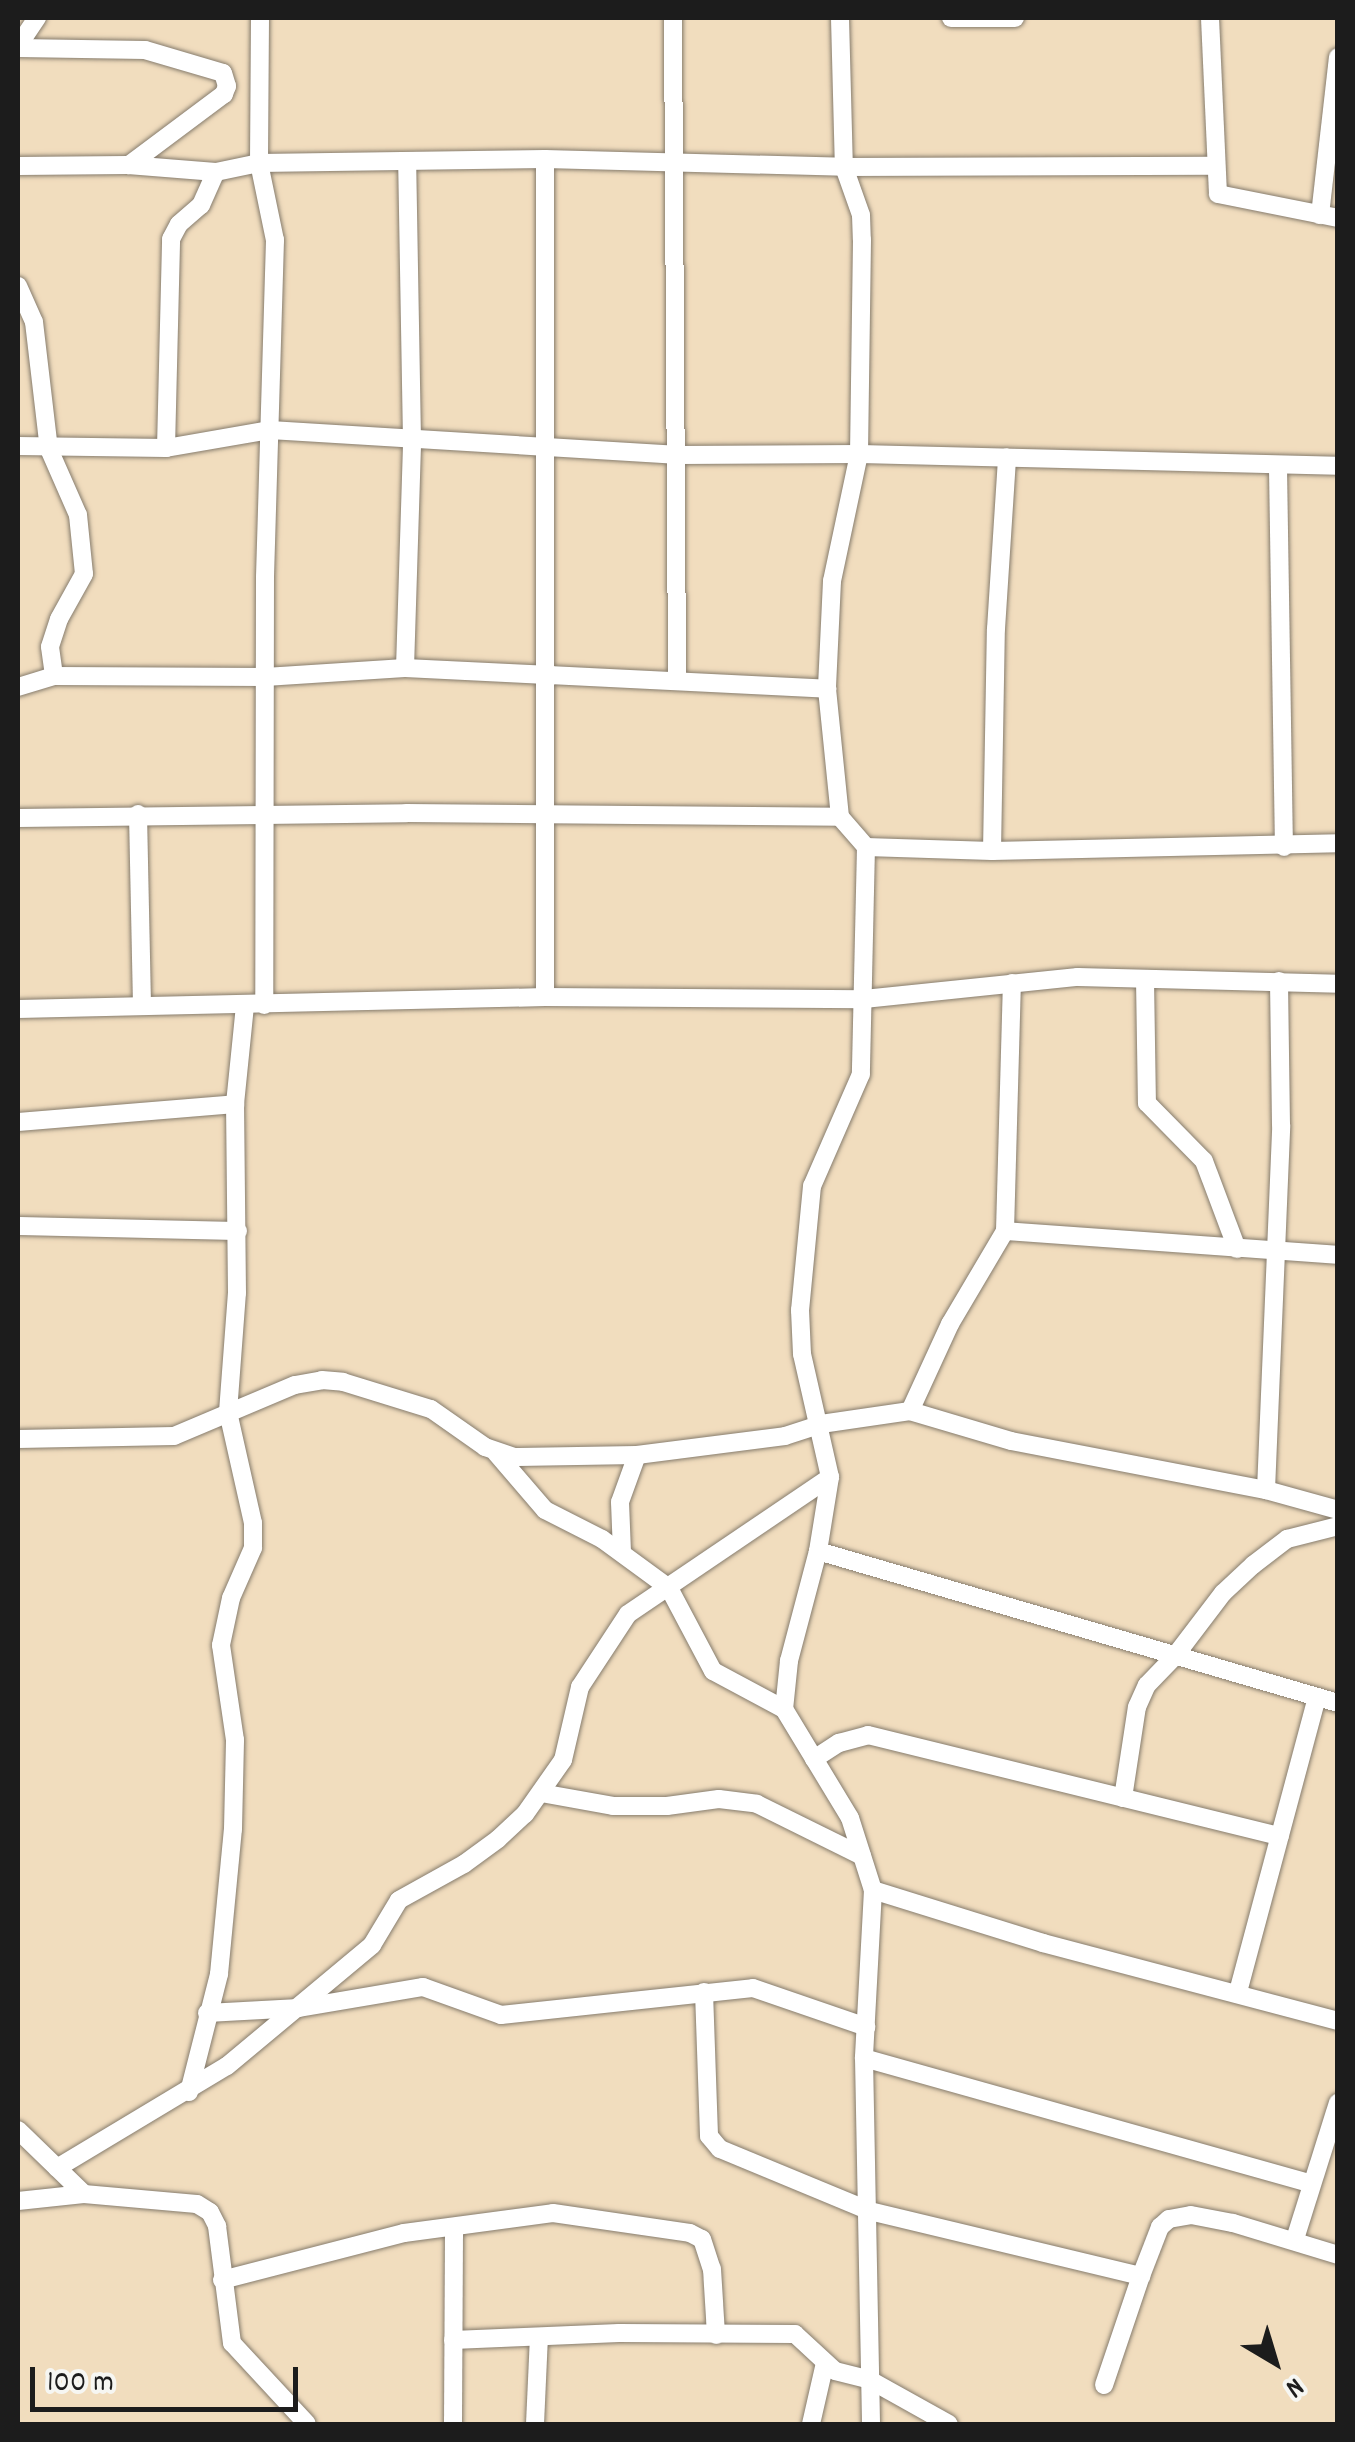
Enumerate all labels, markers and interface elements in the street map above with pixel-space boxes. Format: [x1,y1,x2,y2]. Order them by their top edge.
north arrow [1225,2312,1325,2412]
scale bar [35,2347,302,2409]
text: 100 m [47,2363,114,2406]
text: N [1276,2366,1311,2406]

